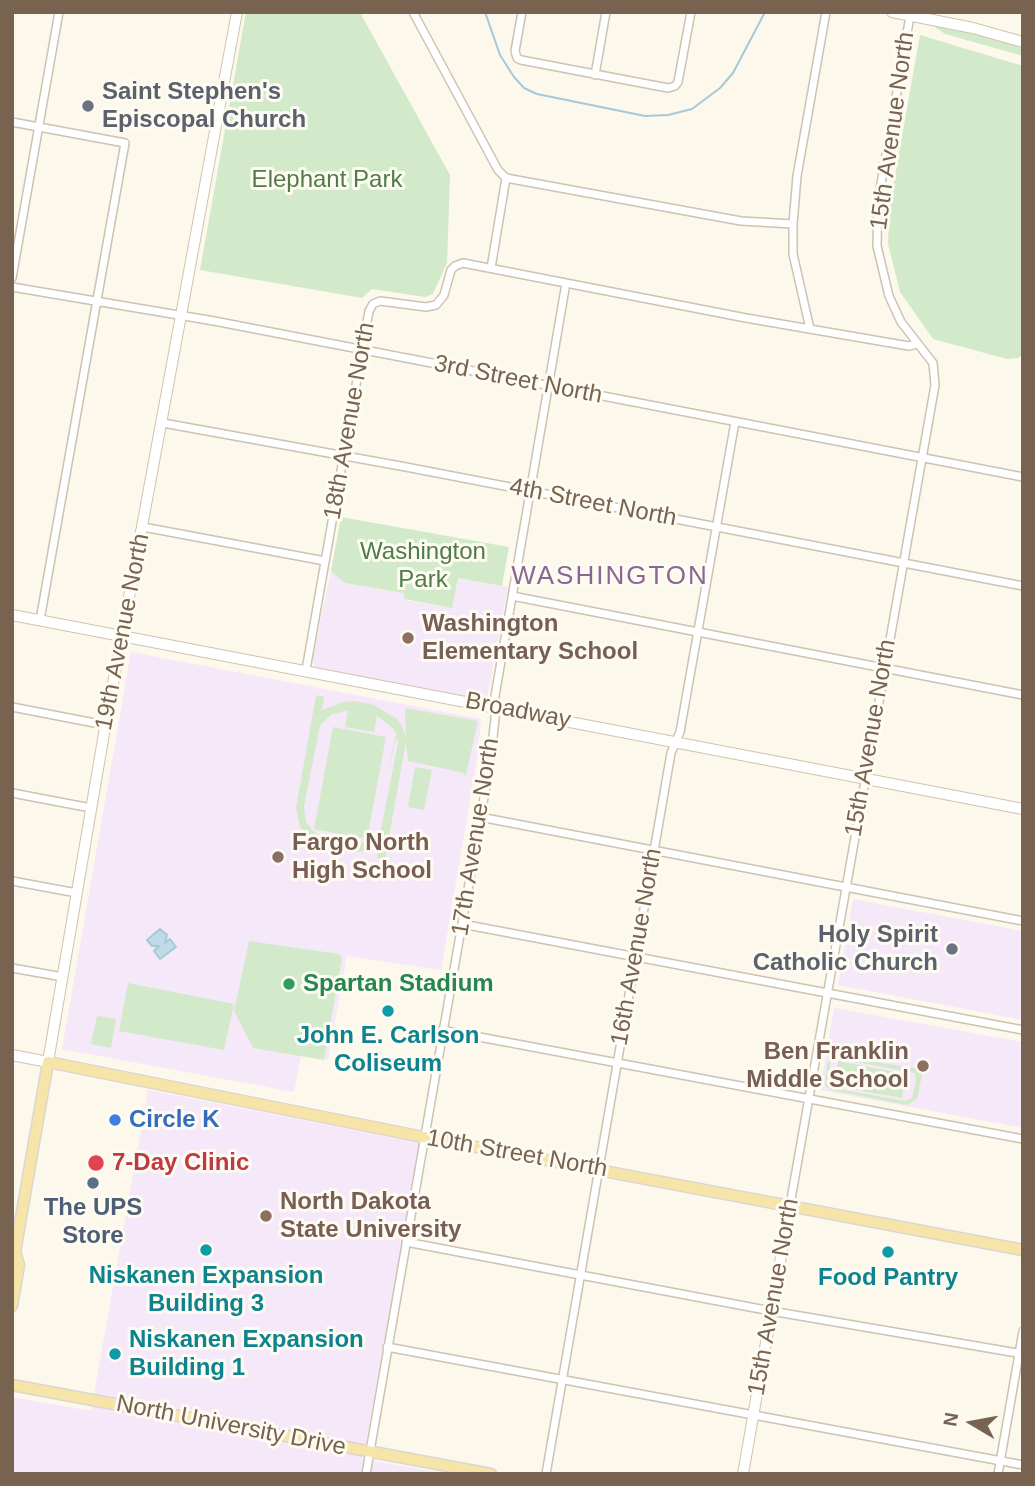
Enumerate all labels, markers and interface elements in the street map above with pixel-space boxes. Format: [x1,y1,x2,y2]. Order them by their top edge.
street label: 15th Avenue North [865,30,921,232]
place label: Saint Stephen's Episcopal Church [102,78,306,134]
marker: Saint Stephen's Episcopal Church [80,98,96,114]
park label: Elephant Park [252,166,402,194]
street label: 18th Avenue North [318,320,382,522]
street label: 3rd Street North [431,350,605,410]
street label: 4th Street North [507,473,679,533]
street label: 19th Avenue North [90,531,156,733]
park label: Washington Park [360,538,486,594]
district label: WASHINGTON [512,561,708,593]
place label: Washington Elementary School [422,610,638,666]
marker: Washington Elementary School [400,630,416,646]
street label: 15th Avenue North [839,637,903,839]
street label: Broadway [463,687,573,735]
street label: 17th Avenue North [446,736,506,938]
place label: Fargo North High School [292,829,432,885]
street label: 16th Avenue North [605,846,669,1048]
marker: Fargo North High School [270,849,286,865]
place label: Holy Spirit Catholic Church [753,921,938,977]
marker: Holy Spirit Catholic Church [944,941,960,957]
place label: Spartan Stadium [303,970,494,998]
marker: Spartan Stadium [281,976,297,992]
marker: John E. Carlson Coliseum [380,1003,396,1019]
place label: John E. Carlson Coliseum [297,1022,479,1078]
place label: Ben Franklin Middle School [746,1038,909,1094]
marker: Ben Franklin Middle School [915,1058,931,1074]
place label: Circle K [129,1106,220,1134]
marker: Circle K [107,1112,123,1128]
street label: 10th Street North [425,1124,609,1184]
place label: 7-Day Clinic [112,1149,249,1177]
marker: 7-Day Clinic [86,1153,106,1173]
marker: The UPS Store [85,1175,101,1191]
place label: North Dakota State University [280,1188,461,1244]
place label: The UPS Store [44,1194,142,1250]
street label: 15th Avenue North [742,1196,806,1398]
marker: North Dakota State University [258,1208,274,1224]
marker: Niskanen Expansion Building 3 [198,1242,214,1258]
marker: Food Pantry [880,1244,896,1260]
place label: Niskanen Expansion Building 3 [89,1262,323,1318]
place label: Food Pantry [818,1264,958,1292]
place label: Niskanen Expansion Building 1 [129,1326,364,1382]
marker: Niskanen Expansion Building 1 [107,1346,123,1362]
north arrow [937,1388,1007,1458]
street label: North University Drive [114,1390,348,1462]
text: N [939,1411,962,1428]

